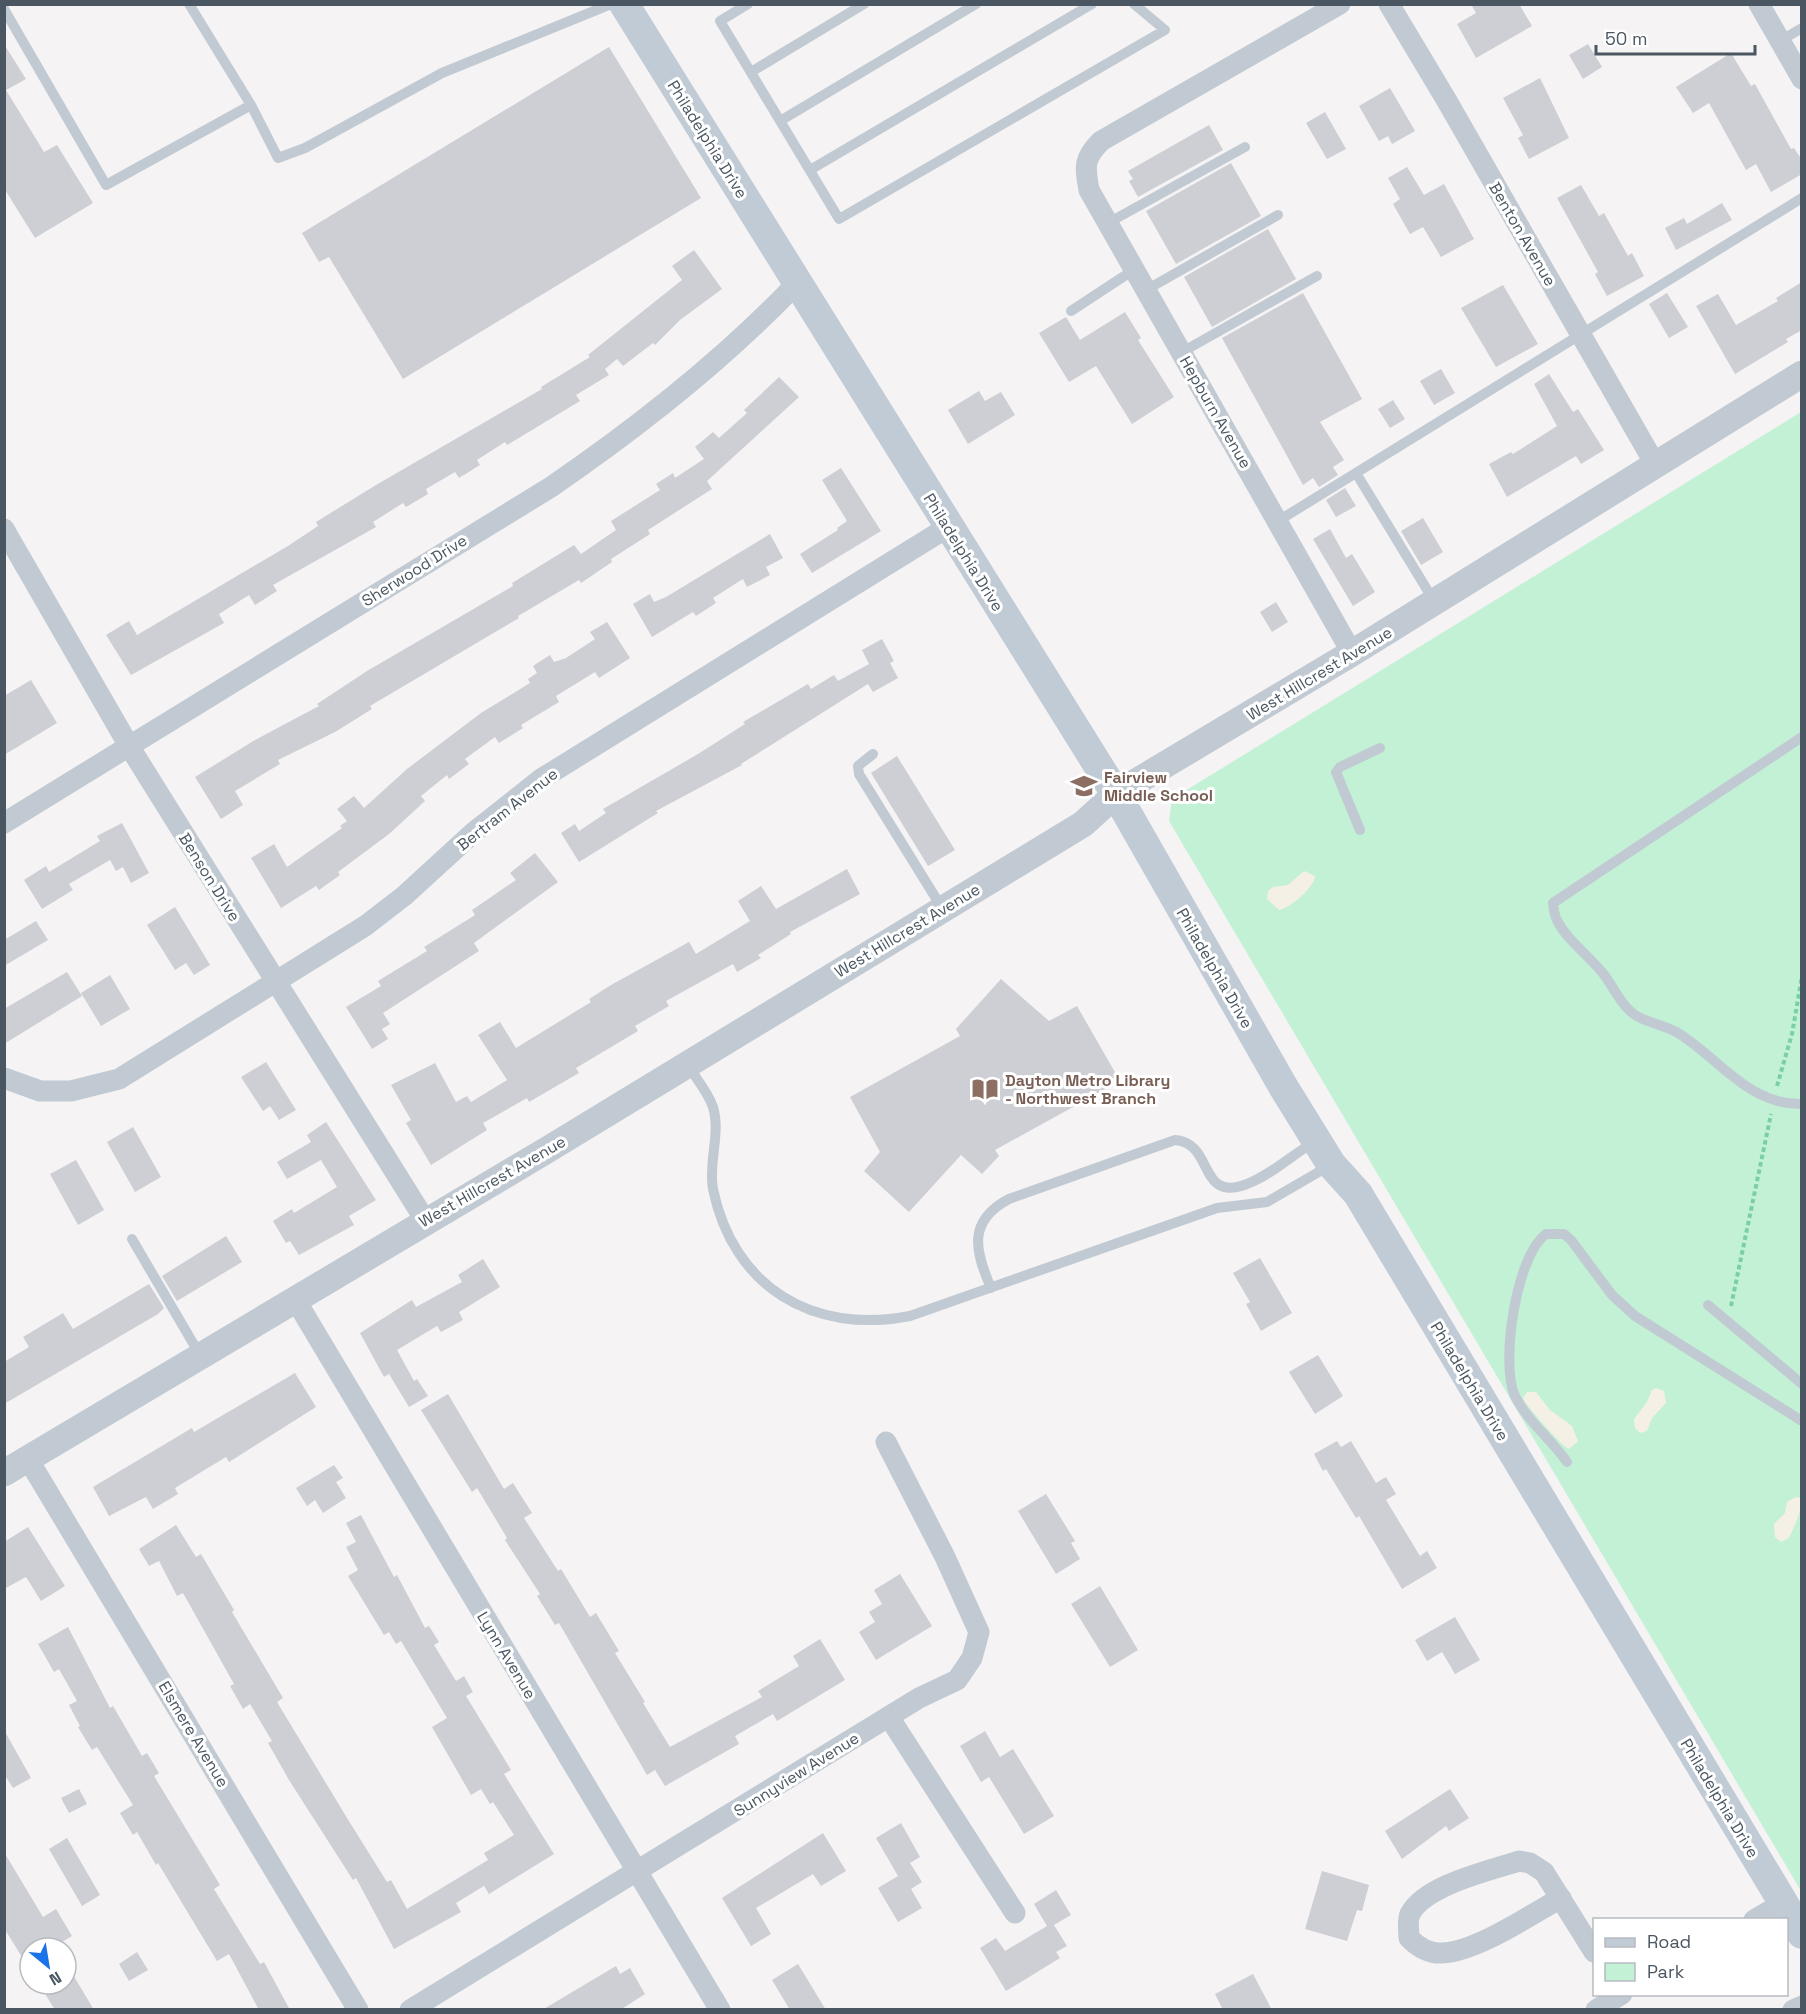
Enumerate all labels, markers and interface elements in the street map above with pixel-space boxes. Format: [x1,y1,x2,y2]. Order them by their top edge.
scale bar [1596,18,1755,56]
text: 50 m [1605,27,1647,50]
street label: Philadelphia Drive [663,76,752,202]
street label: Benton Avenue [1484,178,1561,290]
street label: Hepburn Avenue [1175,352,1256,472]
street label: Philadelphia Drive [919,489,1008,615]
street label: Sherwood Drive [358,530,471,611]
street label: West Hillcrest Avenue [1243,622,1396,725]
street label: Bertram Avenue [453,763,562,855]
place label: Fairview Middle School [1104,767,1213,806]
school or university icon: Fairview Middle School [1069,771,1099,801]
street label: Benson Drive [174,829,245,925]
street label: West Hillcrest Avenue [831,879,984,982]
street label: Philadelphia Drive [1172,904,1258,1032]
place label: Dayton Metro Library - Northwest Branch [1005,1070,1170,1109]
library icon: Dayton Metro Library - Northwest Branch [970,1074,1000,1104]
street label: West Hillcrest Avenue [415,1131,569,1232]
street label: Philadelphia Drive [1426,1318,1513,1445]
street label: Lynn Avenue [472,1608,541,1703]
street label: Elsmere Avenue [154,1677,234,1791]
street label: Sunnyview Avenue [730,1727,863,1821]
street label: Philadelphia Drive [1676,1735,1763,1862]
legend [1593,1918,1788,1996]
text: Road [1647,1930,1691,1953]
north arrow [18,1936,78,1996]
text: Park [1647,1960,1685,1983]
text: N [45,1967,65,1990]

